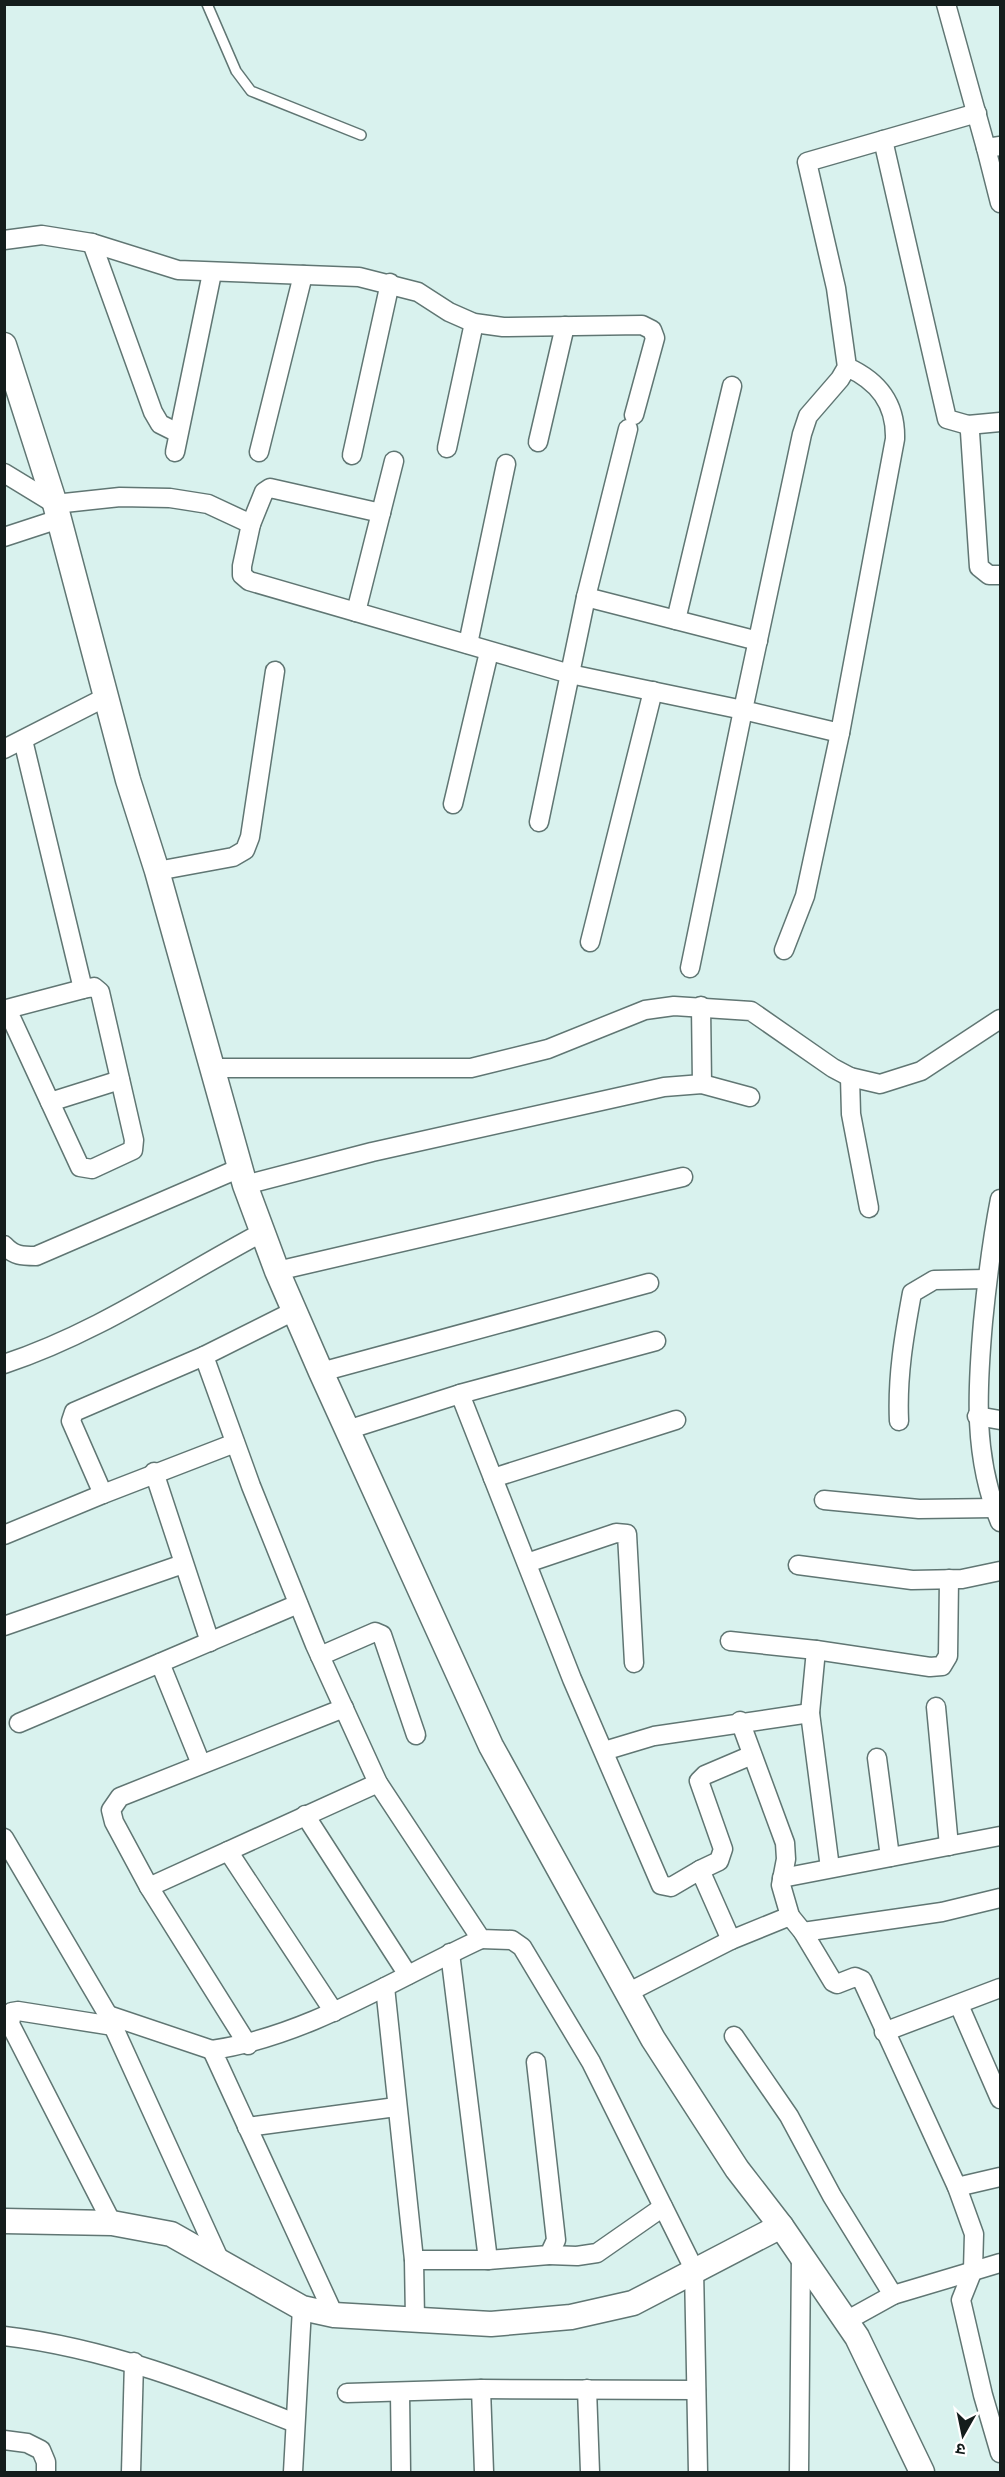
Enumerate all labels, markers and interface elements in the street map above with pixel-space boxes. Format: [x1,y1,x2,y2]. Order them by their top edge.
north arrow [933,2405,993,2465]
text: उ [954,2440,967,2460]

